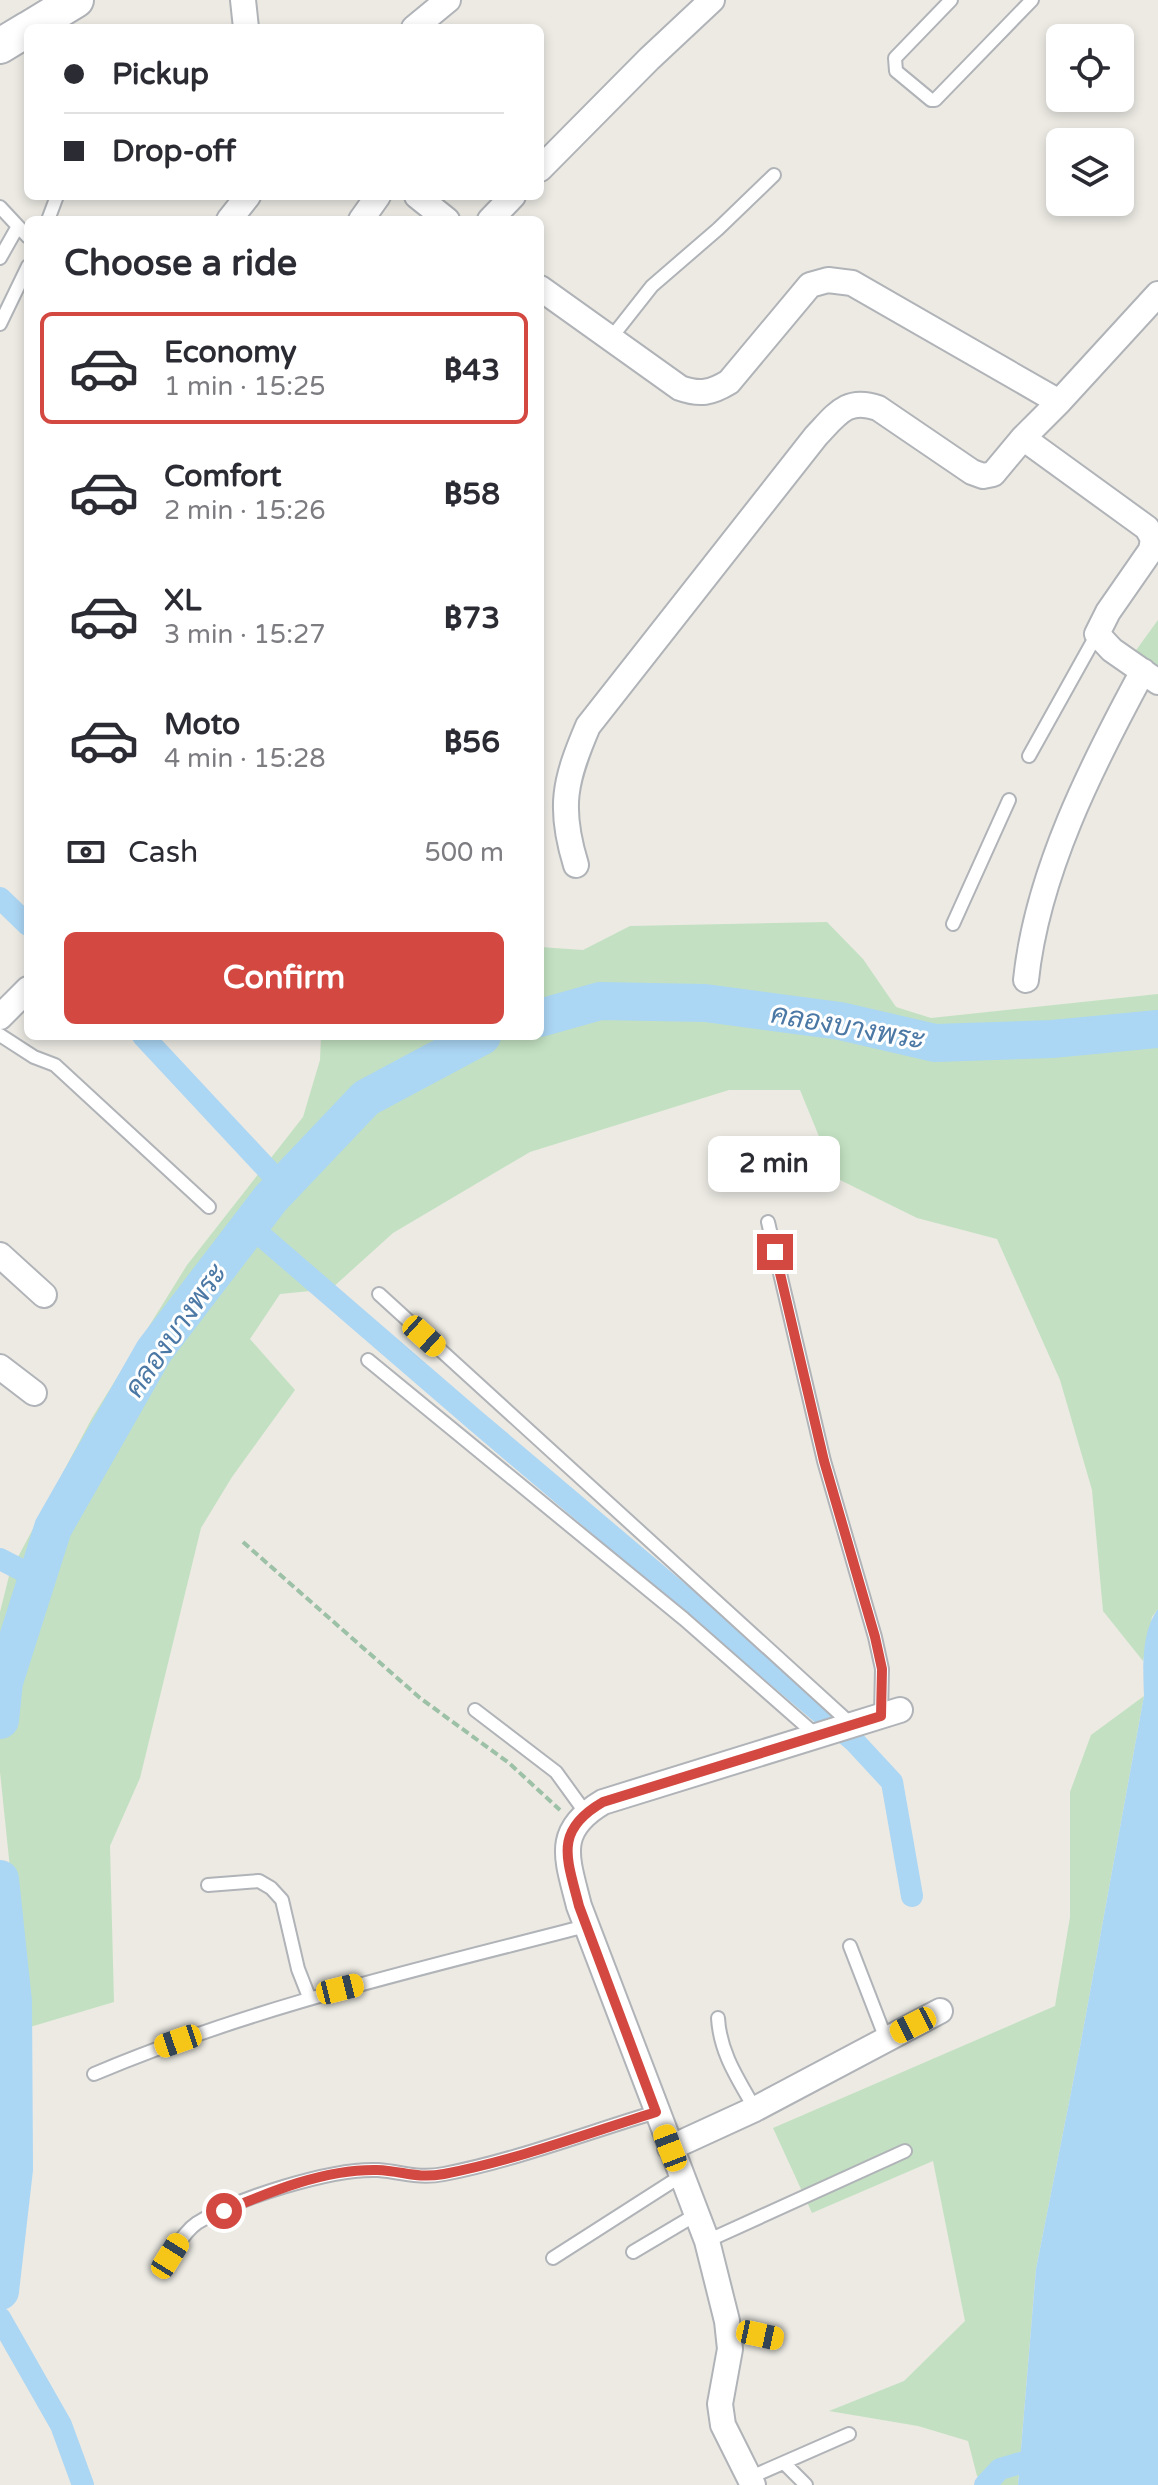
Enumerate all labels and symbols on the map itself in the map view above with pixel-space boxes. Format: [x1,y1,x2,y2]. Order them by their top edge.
water label: คลองบางพระ [768,997,927,1057]
callout: 2 min [709,1136,841,1192]
route end [757,1234,793,1270]
water label: คลองบางพระ [117,1257,234,1404]
car [398,1311,450,1361]
car [314,1972,366,2006]
car [886,2003,940,2047]
car [151,2022,205,2060]
car [650,2121,690,2175]
route start [206,2193,242,2229]
car [147,2229,193,2283]
car [734,2318,786,2352]

